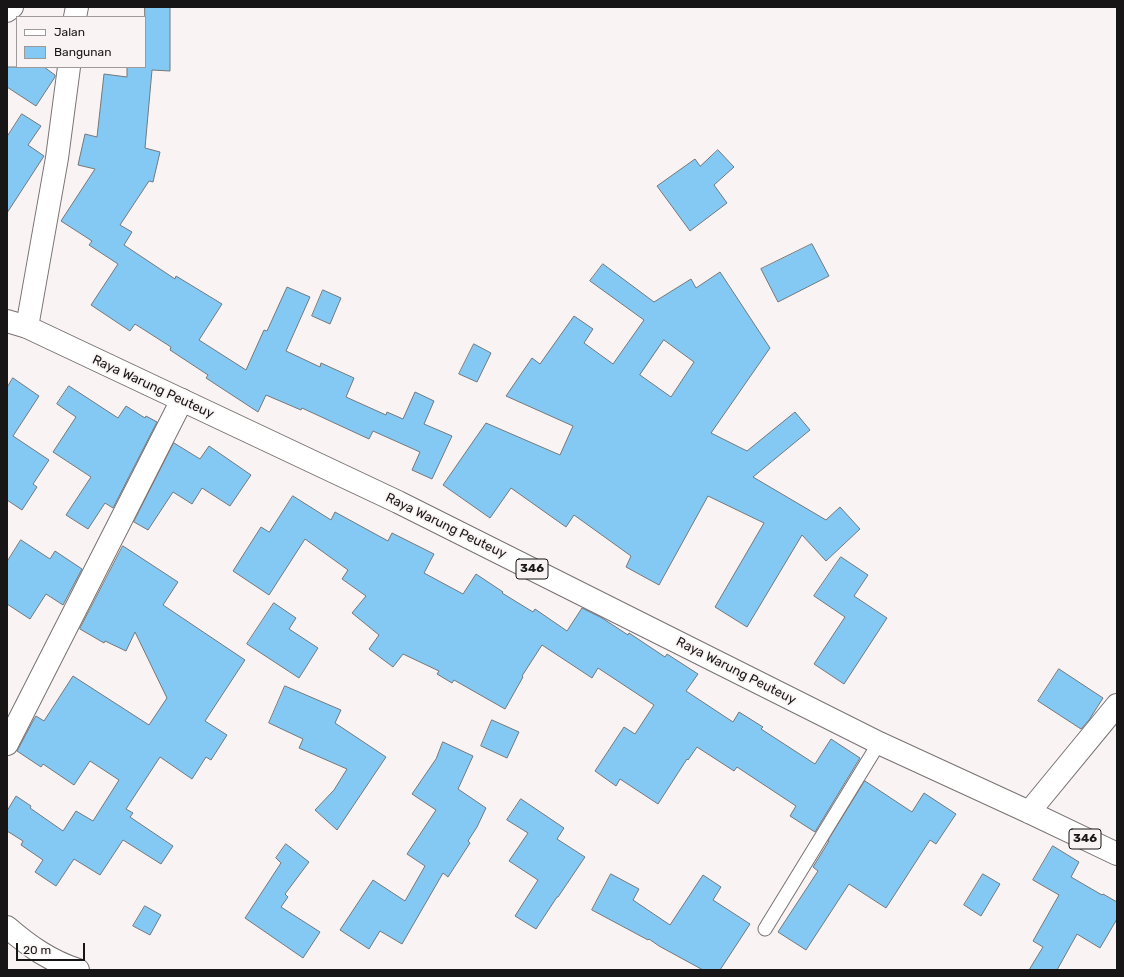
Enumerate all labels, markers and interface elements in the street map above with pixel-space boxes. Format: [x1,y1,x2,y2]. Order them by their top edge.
legend [16,16,146,68]
text: Jalan [54,25,85,39]
text: Bangunan [54,45,111,59]
street label: Raya Warung Peuteuy [90,352,216,422]
street label: Raya Warung Peuteuy [383,490,509,562]
road number: 346 [516,559,548,579]
street label: Raya Warung Peuteuy [673,634,799,708]
road number: 346 [1069,829,1101,849]
scale bar [18,935,87,961]
text: 20 m [23,943,51,957]

